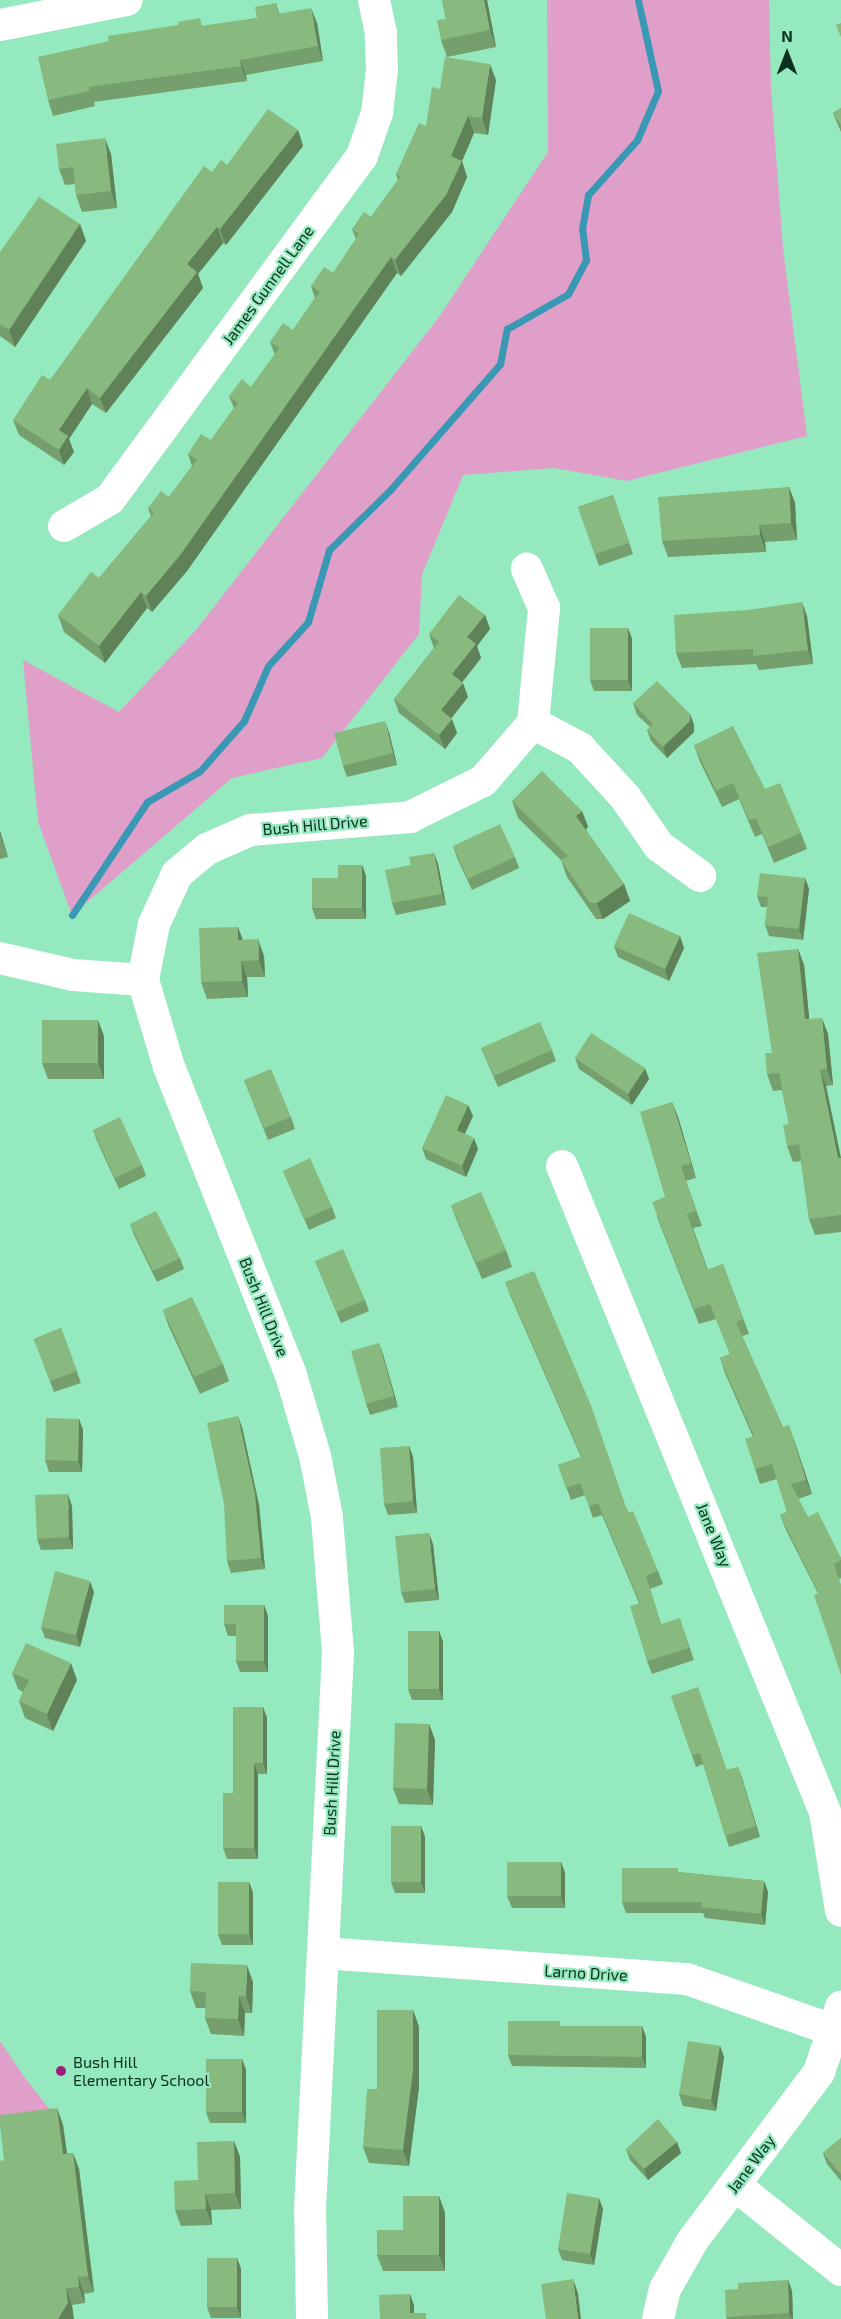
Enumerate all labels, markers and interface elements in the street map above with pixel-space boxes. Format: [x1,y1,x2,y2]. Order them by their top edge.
north arrow [757,24,817,84]
text: N [781,26,793,45]
street label: James Gunnell Lane [218,222,318,348]
street label: Bush Hill Drive [261,811,369,839]
street label: Bush Hill Drive [235,1254,293,1360]
street label: Jane Way [692,1500,736,1570]
street label: Bush Hill Drive [320,1730,344,1836]
street label: Larno Drive [544,1961,628,1985]
place label: Bush Hill Elementary School [73,2052,210,2090]
marker: Bush Hill Elementary School [54,2064,68,2078]
street label: Jane Way [723,2131,779,2197]

